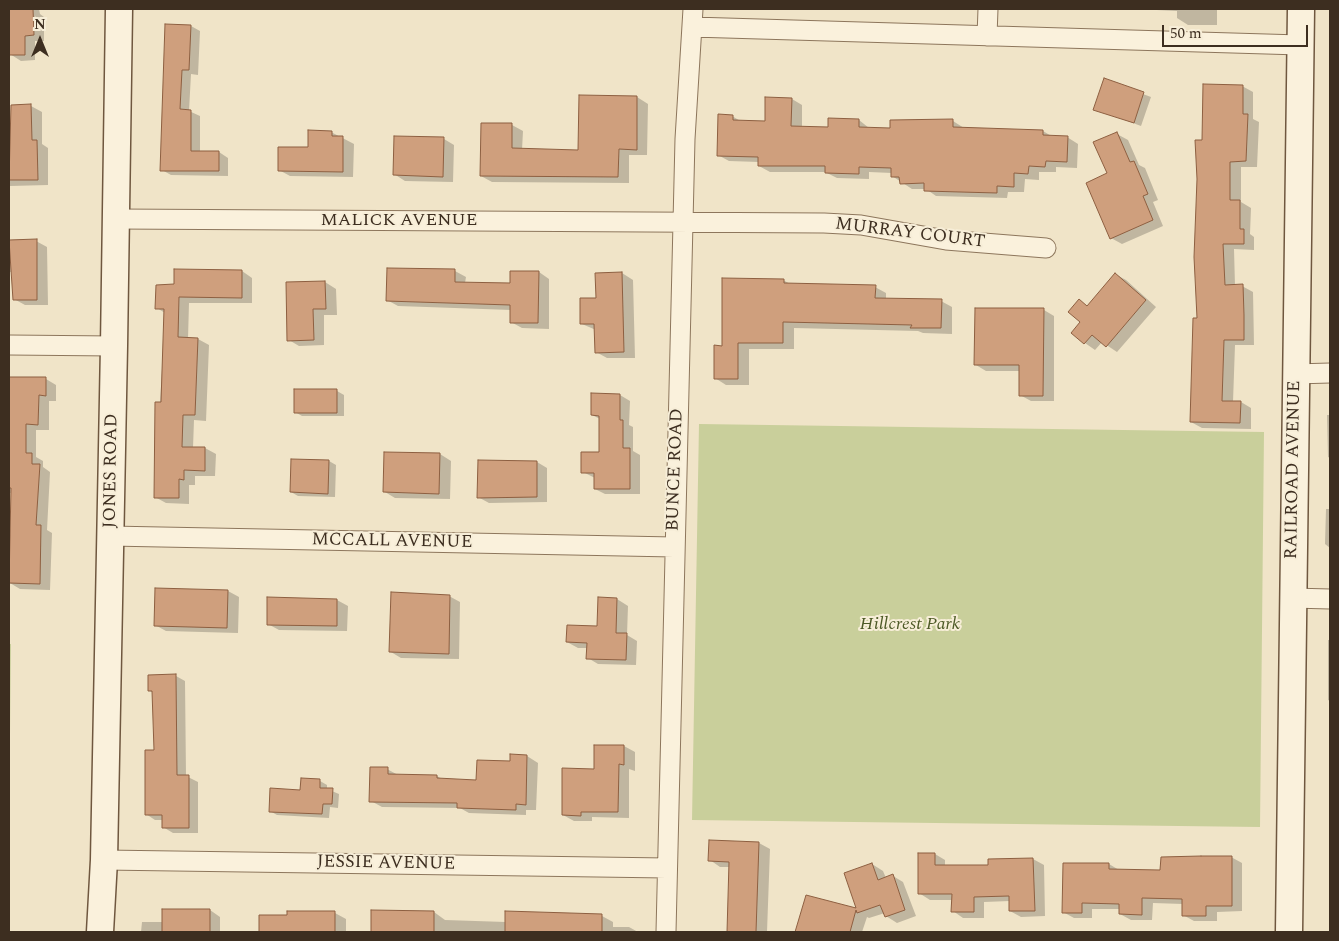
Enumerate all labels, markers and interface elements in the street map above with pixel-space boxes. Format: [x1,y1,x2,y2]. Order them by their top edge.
text: N [34,14,46,35]
north arrow [15,15,65,65]
scale bar [1164,15,1310,47]
text: 50 m [1170,22,1202,45]
street label: MALICK AVENUE [321,210,477,232]
street label: MURRAY COURT [834,214,986,254]
street label: RAILROAD AVENUE [1282,380,1306,560]
street label: BUNCE ROAD [663,408,689,532]
street label: JONES ROAD [100,413,124,529]
street label: MCCALL AVENUE [311,530,473,554]
park label: Hillcrest Park [860,614,960,636]
street label: JESSIE AVENUE [317,852,455,876]

